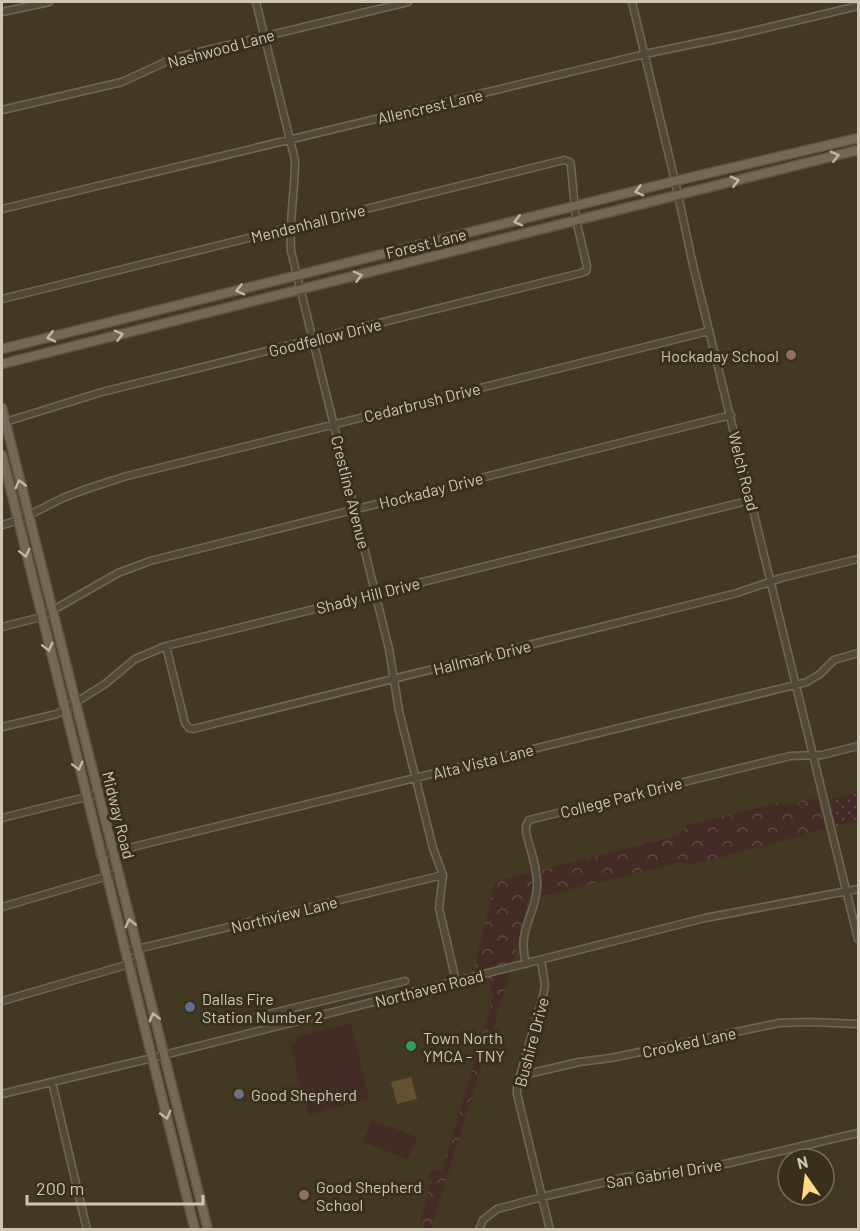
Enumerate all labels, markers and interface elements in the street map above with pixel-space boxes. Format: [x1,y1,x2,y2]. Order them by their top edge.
street label: Nashwood Lane [165,25,277,71]
street label: Allencrest Lane [375,85,485,127]
one-way arrow [830,150,840,163]
one-way arrow [730,175,740,188]
one-way arrow [634,183,644,196]
street label: Mendenhall Drive [249,200,367,246]
one-way arrow [514,214,524,226]
street label: Forest Lane [384,224,468,262]
one-way arrow [352,271,362,283]
one-way arrow [236,283,246,296]
street label: Goodfellow Drive [267,314,383,360]
one-way arrow [46,330,56,343]
one-way arrow [114,330,124,343]
place label: Hockaday School [661,346,779,365]
marker: Hockaday School [784,348,798,362]
street label: Cedarbrush Drive [362,378,482,426]
street label: Welch Road [725,429,763,513]
street label: Crestline Avenue [328,433,374,551]
street label: Hockaday Drive [377,468,485,512]
one-way arrow [15,479,28,489]
one-way arrow [18,548,31,558]
street label: Shady Hill Drive [314,573,422,617]
street label: Hallmark Drive [431,636,533,678]
one-way arrow [41,642,54,652]
street label: Alta Vista Lane [431,739,535,783]
one-way arrow [70,761,83,771]
street label: Midway Road [99,769,139,861]
street label: College Park Drive [558,773,684,821]
street label: Northview Lane [229,892,339,936]
one-way arrow [125,918,138,928]
street label: Northaven Road [373,965,485,1011]
place label: Dallas Fire Station Number 2 [202,989,323,1026]
street label: Bushire Drive [510,995,552,1089]
marker: Dallas Fire Station Number 2 [183,1000,197,1014]
one-way arrow [149,1012,162,1022]
street label: Crooked Lane [640,1023,738,1061]
place label: Town North YMCA - TNY [423,1028,505,1065]
marker: Town North YMCA - TNY [404,1039,418,1053]
place label: Good Shepherd [251,1085,357,1104]
marker: Good Shepherd [232,1087,246,1101]
one-way arrow [159,1110,172,1120]
north arrow [776,1147,836,1207]
text: N [795,1151,810,1172]
street label: San Gabriel Drive [605,1154,723,1192]
scale bar [27,1168,202,1206]
text: 200 m [36,1177,84,1199]
place label: Good Shepherd School [316,1177,422,1214]
marker: Good Shepherd School [297,1188,311,1202]

